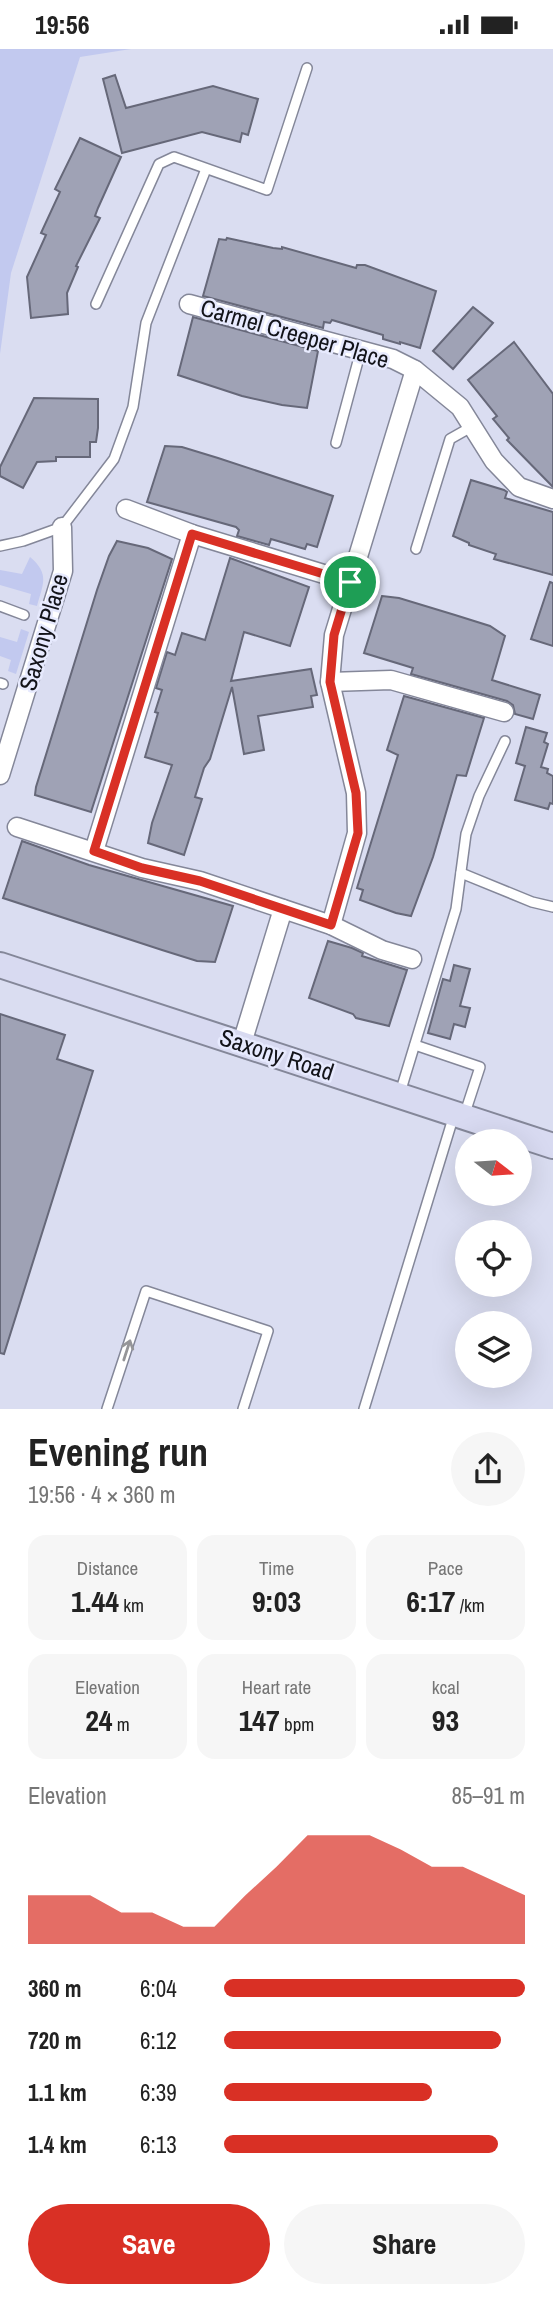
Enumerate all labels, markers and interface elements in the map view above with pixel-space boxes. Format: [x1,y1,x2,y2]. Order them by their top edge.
text: 19:56 [35,7,90,42]
street label: Carmel Creeper Place [197,291,393,375]
pin [320,552,380,612]
icon: arrive [331,563,369,601]
street label: Saxony Place [11,570,75,694]
street label: Saxony Road [216,1021,338,1087]
north arrow [455,1129,532,1206]
map controls [455,1129,532,1388]
button: locate [455,1220,532,1297]
button: layers [455,1311,532,1388]
one-way arrow [122,1340,134,1362]
text: Evening run [28,1427,208,1478]
button: share [451,1432,525,1506]
text: 19:56 · 4 × 360 m [28,1479,175,1510]
text: Distance [77,1555,138,1581]
text: Time [259,1555,294,1581]
text: Pace [428,1555,463,1581]
text: 1.44 [71,1581,119,1621]
text: 9:03 [252,1581,301,1621]
text: 6:17 [406,1581,455,1621]
text: km [119,1592,144,1618]
text: /km [455,1592,485,1618]
text: Elevation [75,1674,140,1700]
text: Heart rate [242,1674,311,1700]
text: kcal [432,1674,459,1700]
text: 24 [85,1700,113,1740]
text: 147 [239,1700,280,1740]
text: 93 [432,1700,459,1740]
text: m [113,1711,130,1737]
text: bpm [280,1711,314,1737]
text: Elevation [28,1780,107,1811]
text: 85–91 m [452,1780,525,1811]
text: 360 m [28,1973,81,2004]
text: 6:04 [140,1973,177,2004]
text: 720 m [28,2025,81,2056]
text: 6:12 [140,2025,177,2056]
text: 1.1 km [28,2077,87,2108]
text: 6:39 [140,2077,177,2108]
text: 1.4 km [28,2129,87,2160]
text: 6:13 [140,2129,177,2160]
button: Save [28,2204,270,2284]
button: Share [284,2204,525,2284]

